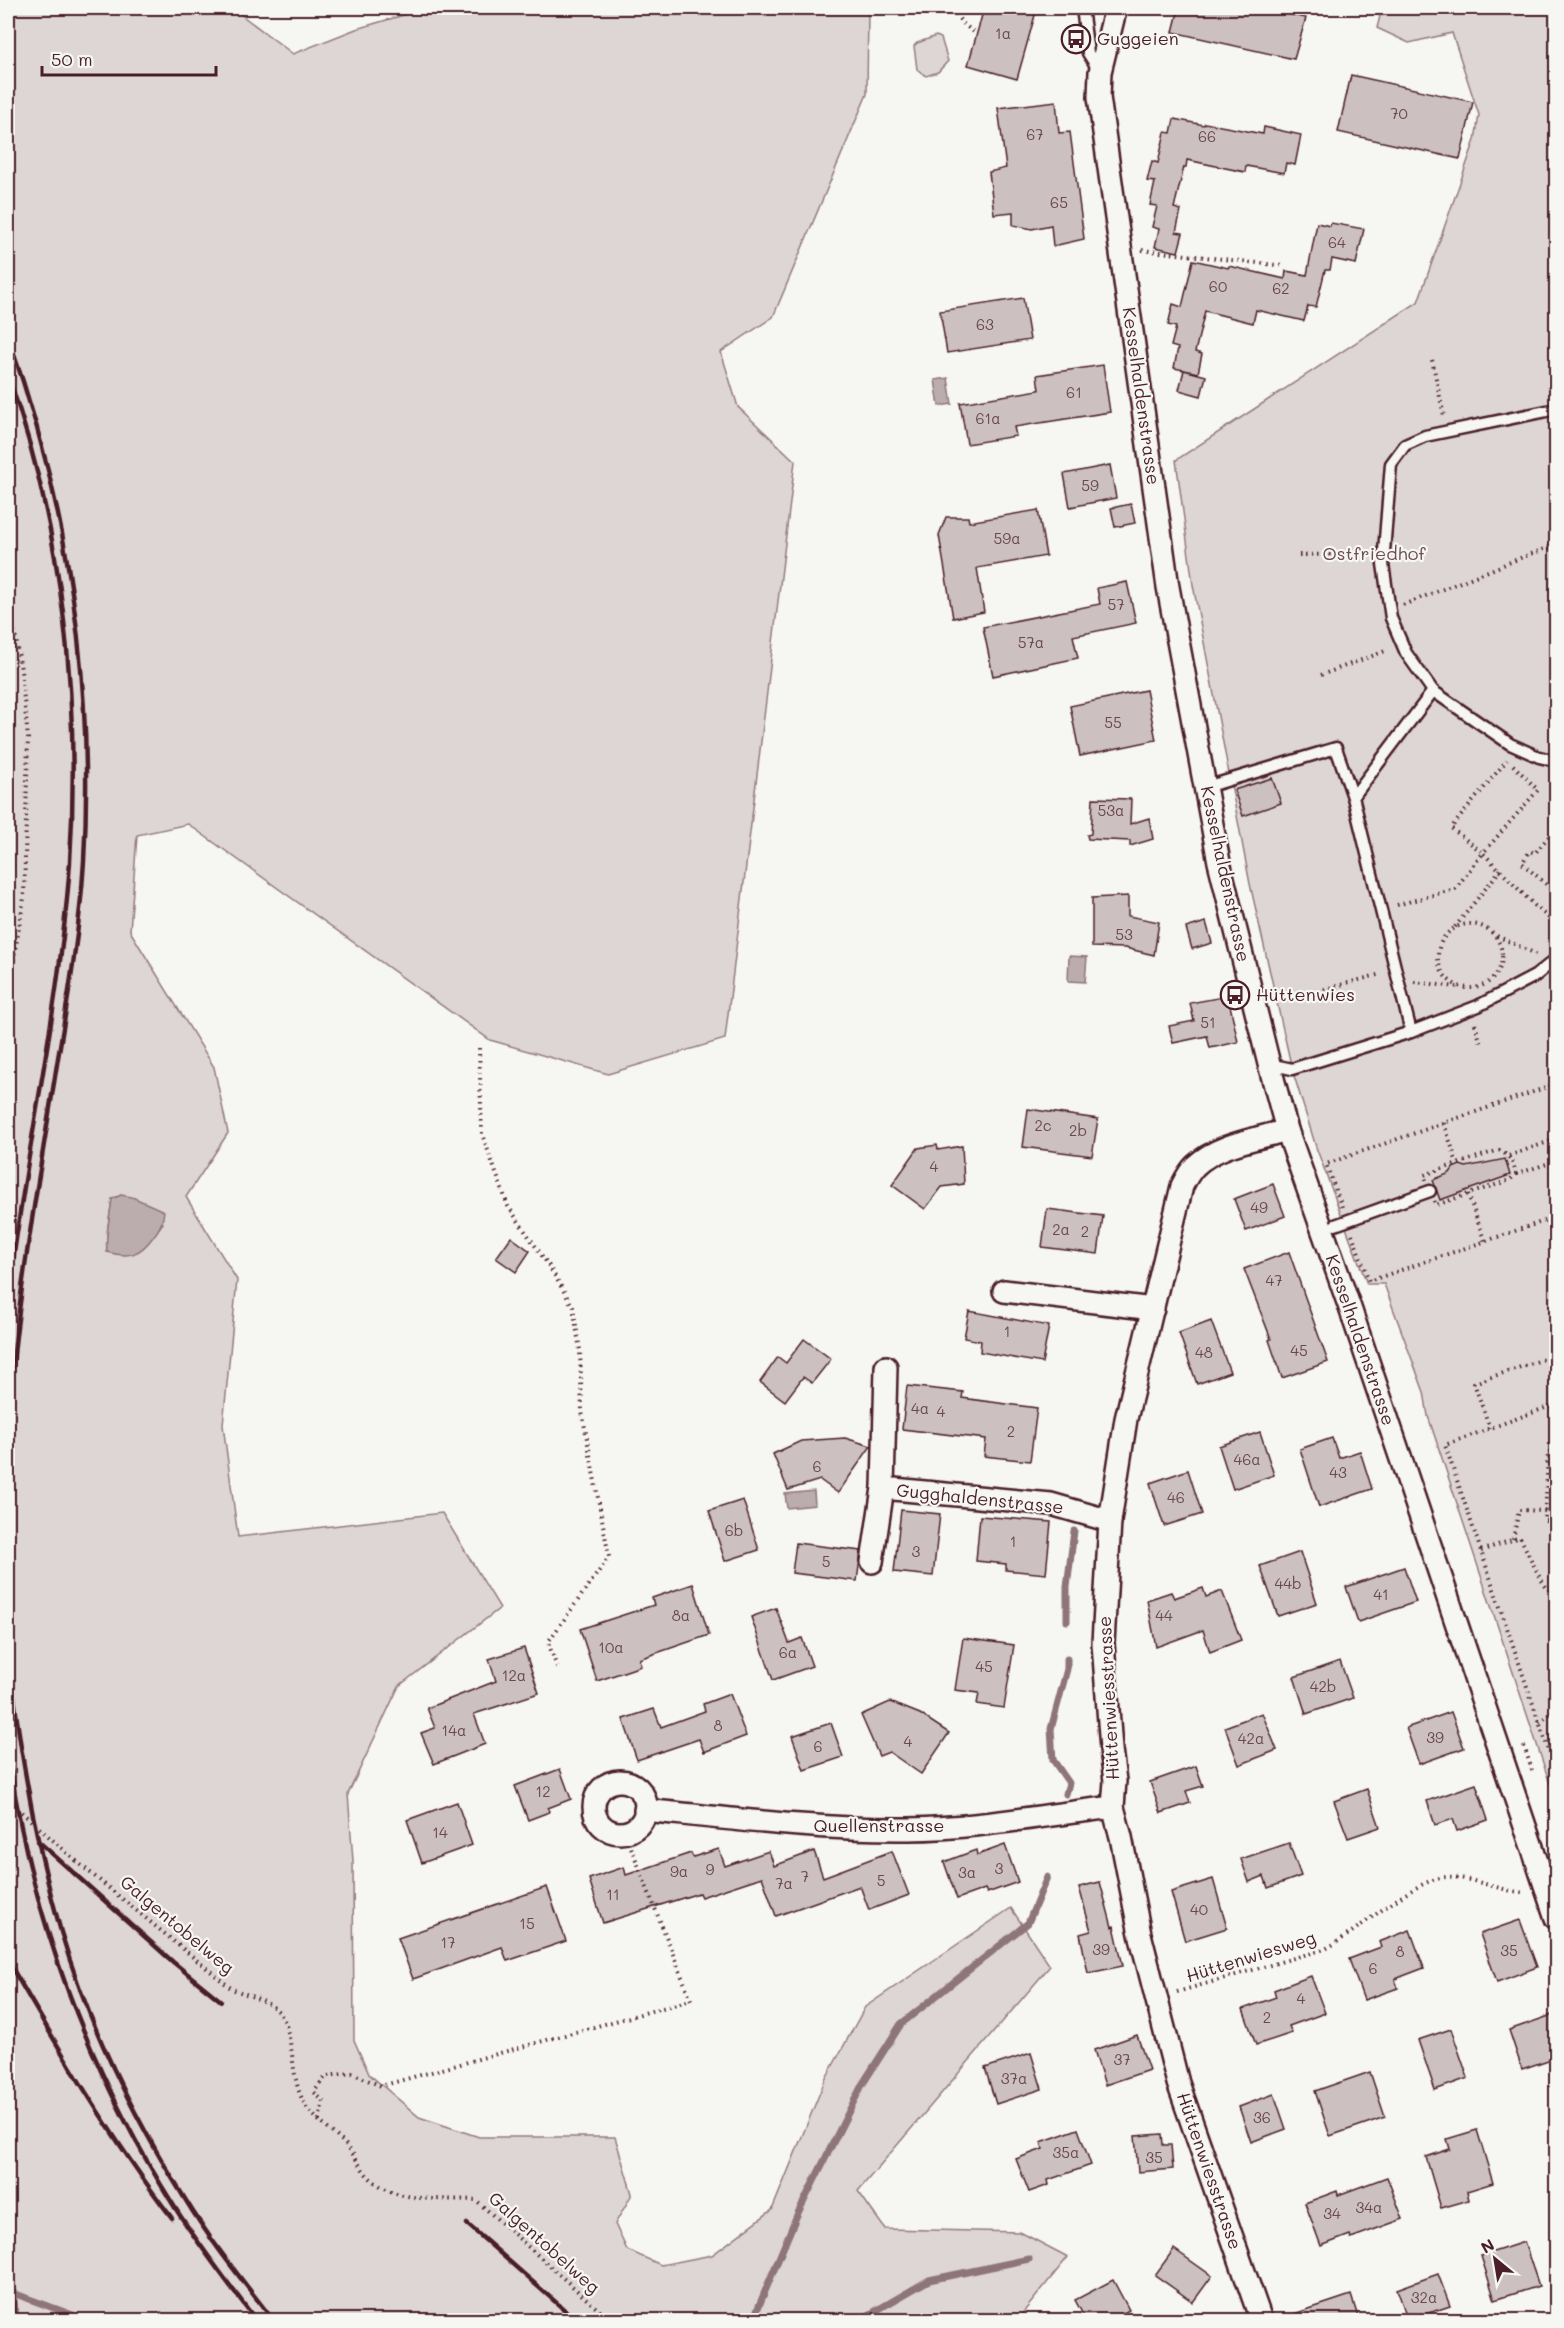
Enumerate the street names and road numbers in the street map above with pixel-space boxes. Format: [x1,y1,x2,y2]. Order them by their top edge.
street label: Kesselhaldenstrasse [1118,305,1166,486]
street label: Kesselhaldenstrasse [1196,784,1256,964]
street label: Kesselhaldenstrasse [1320,1251,1401,1428]
street label: Gugghaldenstrasse [895,1477,1065,1519]
street label: Hüttenwiesstrasse [1092,1615,1124,1781]
street label: Quellenstrasse [814,1813,944,1837]
street label: Galgentobelweg [116,1869,240,1979]
street label: Hüttenwiesweg [1183,1925,1319,1987]
street label: Hüttenwiesstrasse [1172,2089,1248,2252]
street label: Galgentobelweg [484,2186,605,2299]

